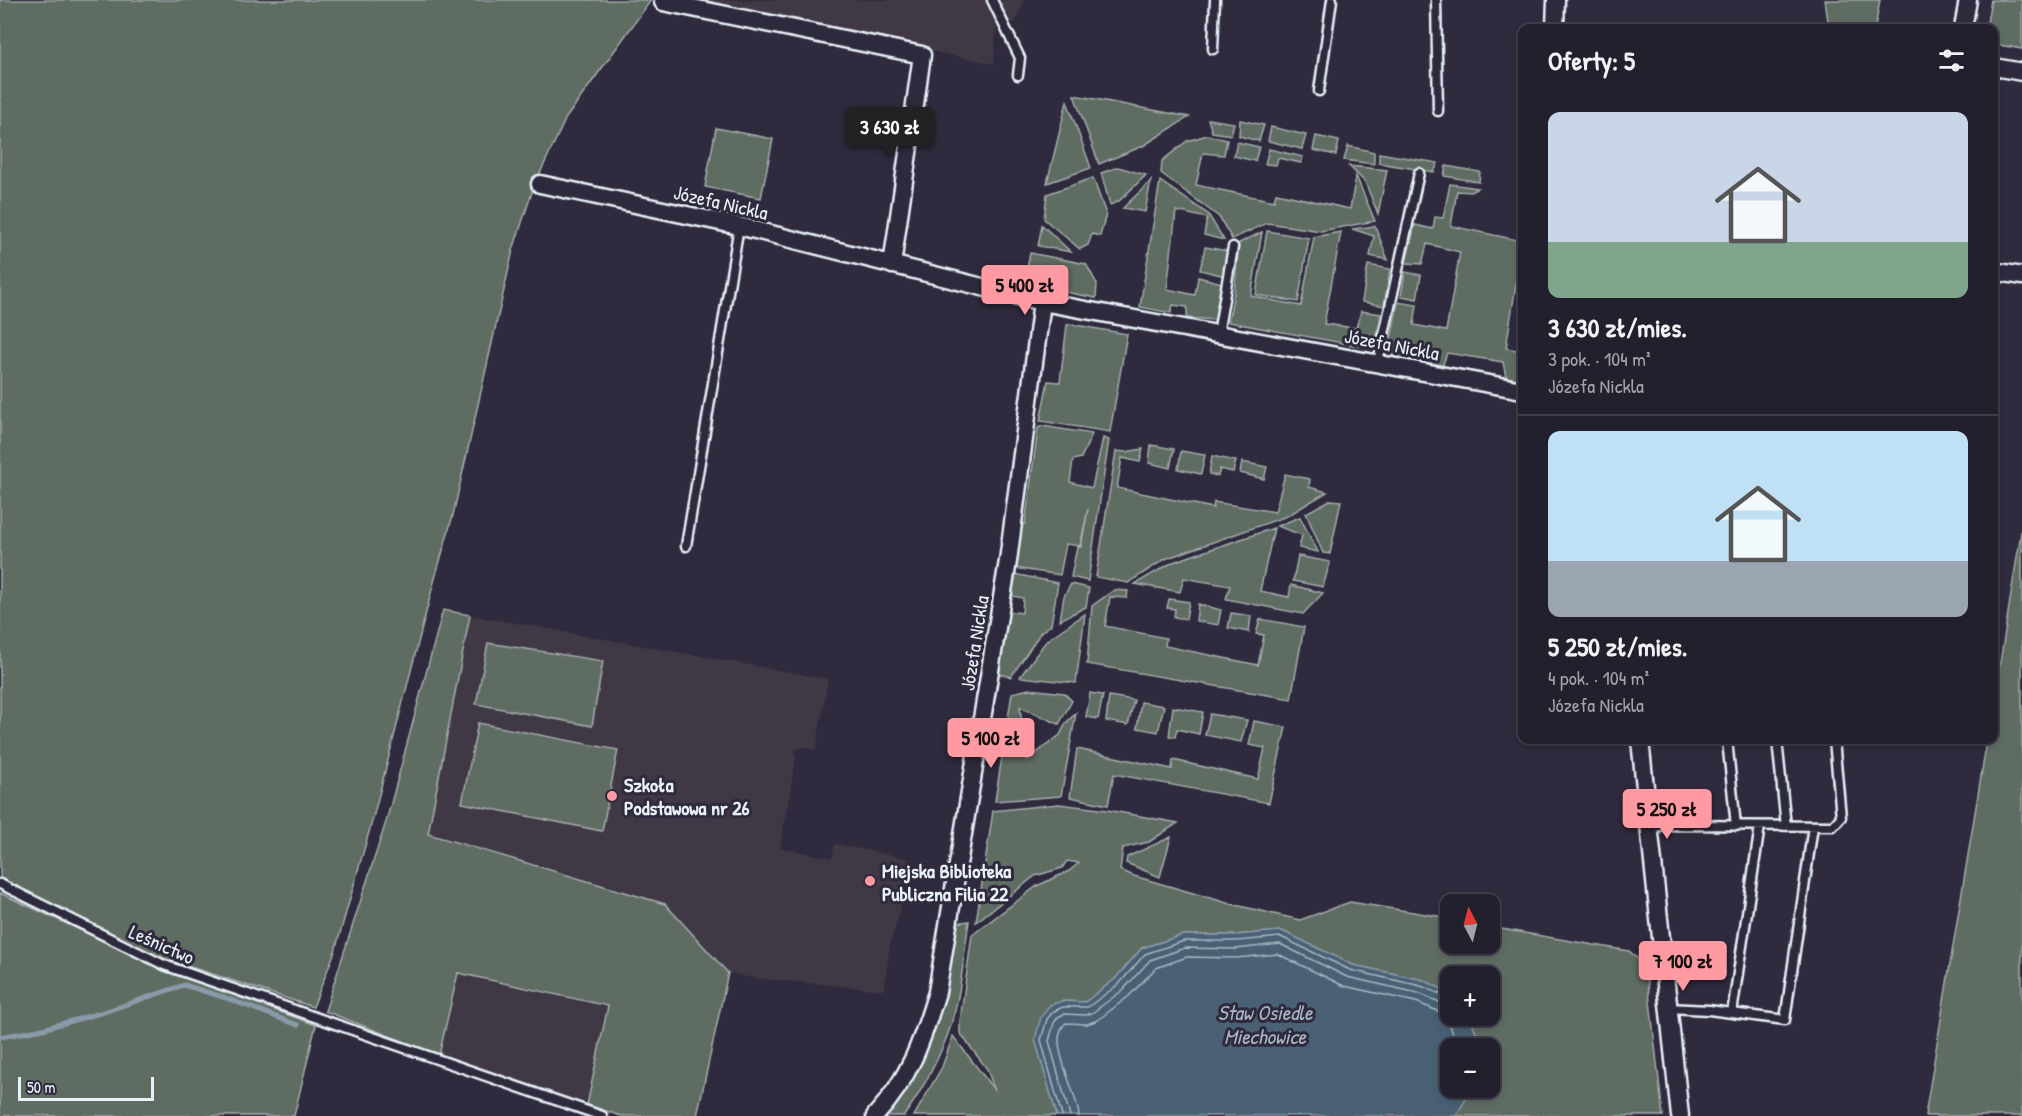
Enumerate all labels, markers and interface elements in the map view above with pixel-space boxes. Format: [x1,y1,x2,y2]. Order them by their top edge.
text: Oferty: 5 [1548,43,1635,78]
icon: filters [1935,44,1968,77]
pin: 3 630 zł [828,107,952,158]
text: 3 630 zł [860,113,920,140]
icon: home [1704,151,1812,259]
street label: Józefa Nickla [671,178,771,226]
pin: 5 400 zł [963,265,1087,316]
text: 5 400 zł [995,271,1055,298]
text: 3 630 zł/mies. [1548,310,1687,345]
street label: Józefa Nickla [1342,322,1442,366]
text: 3 pok. · 104 m² [1548,345,1650,372]
text: Józefa Nickla [1548,372,1644,399]
icon: home [1704,470,1812,578]
street label: Józefa Nickla [953,593,995,692]
text: 5 250 zł/mies. [1548,629,1687,664]
text: 4 pok. · 104 m² [1548,664,1649,691]
text: Józefa Nickla [1548,691,1644,718]
pin: 5 100 zł [929,718,1053,769]
text: 5 100 zł [962,724,1021,751]
place label: Szkoła Podstawowa nr 26 [624,771,750,821]
marker: Szkoła Podstawowa nr 26 [605,789,619,803]
pin: 5 250 zł [1605,789,1729,840]
text: 5 250 zł [1637,795,1697,822]
place label: Miejska Biblioteka Publiczna Filia 22 [882,857,1011,907]
marker: Miejska Biblioteka Publiczna Filia 22 [863,874,877,888]
north arrow [1440,894,1500,954]
map controls [1440,894,1500,1098]
street label: Leśnictwo [125,918,199,970]
pin: 7 100 zł [1621,941,1745,992]
text: 7 100 zł [1653,947,1713,974]
button: + [1440,966,1500,1026]
water label: Staw Osiedle Miechowice [1218,998,1314,1051]
button: − [1440,1038,1500,1098]
scale bar [18,1074,154,1102]
text: 50 m [27,1076,56,1098]

